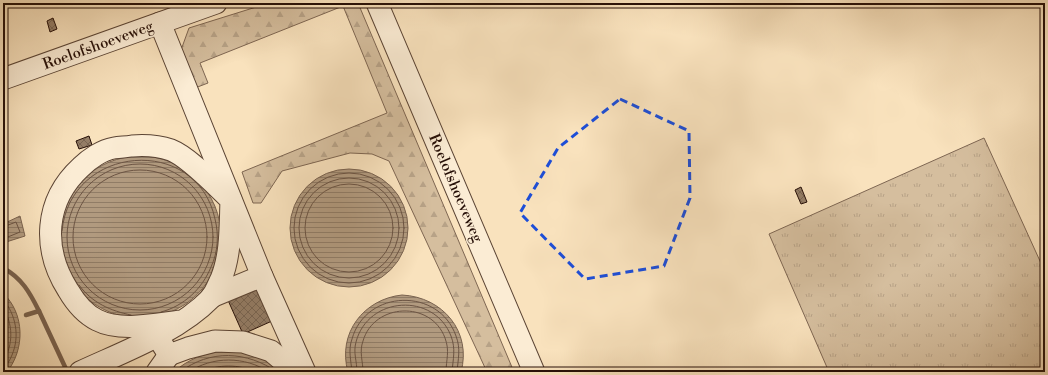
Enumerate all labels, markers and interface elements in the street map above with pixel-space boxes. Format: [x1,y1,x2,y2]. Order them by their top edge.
street label: Roelofshoeveweg [40,17,156,74]
street label: Roelofshoeveweg [424,131,487,246]

